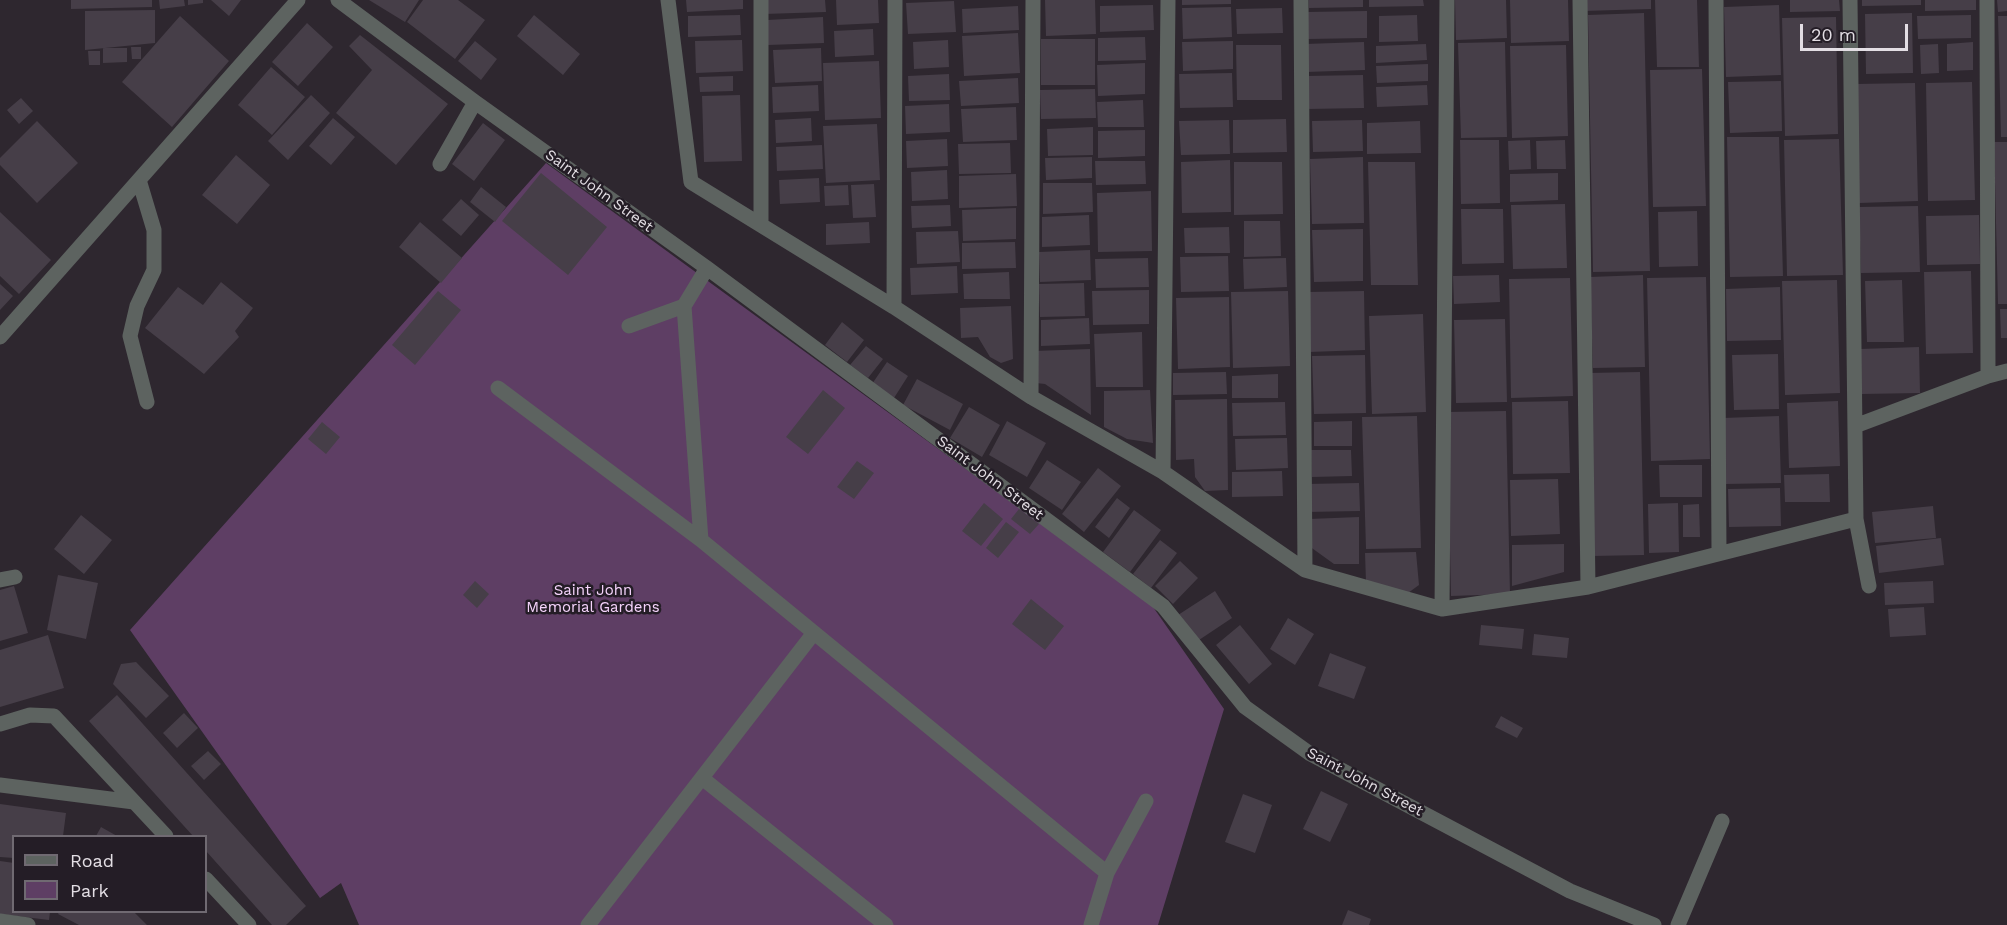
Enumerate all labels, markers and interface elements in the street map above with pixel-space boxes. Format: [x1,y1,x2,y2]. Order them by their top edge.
scale bar [1803,12,1911,50]
text: 20 m [1811,24,1856,45]
street label: Saint John Street [542,146,656,236]
street label: Saint John Street [933,432,1047,524]
park label: Saint John Memorial Gardens [526,582,660,617]
street label: Saint John Street [1304,744,1426,820]
legend [12,835,207,913]
text: Road [70,850,114,871]
text: Park [70,880,109,901]

